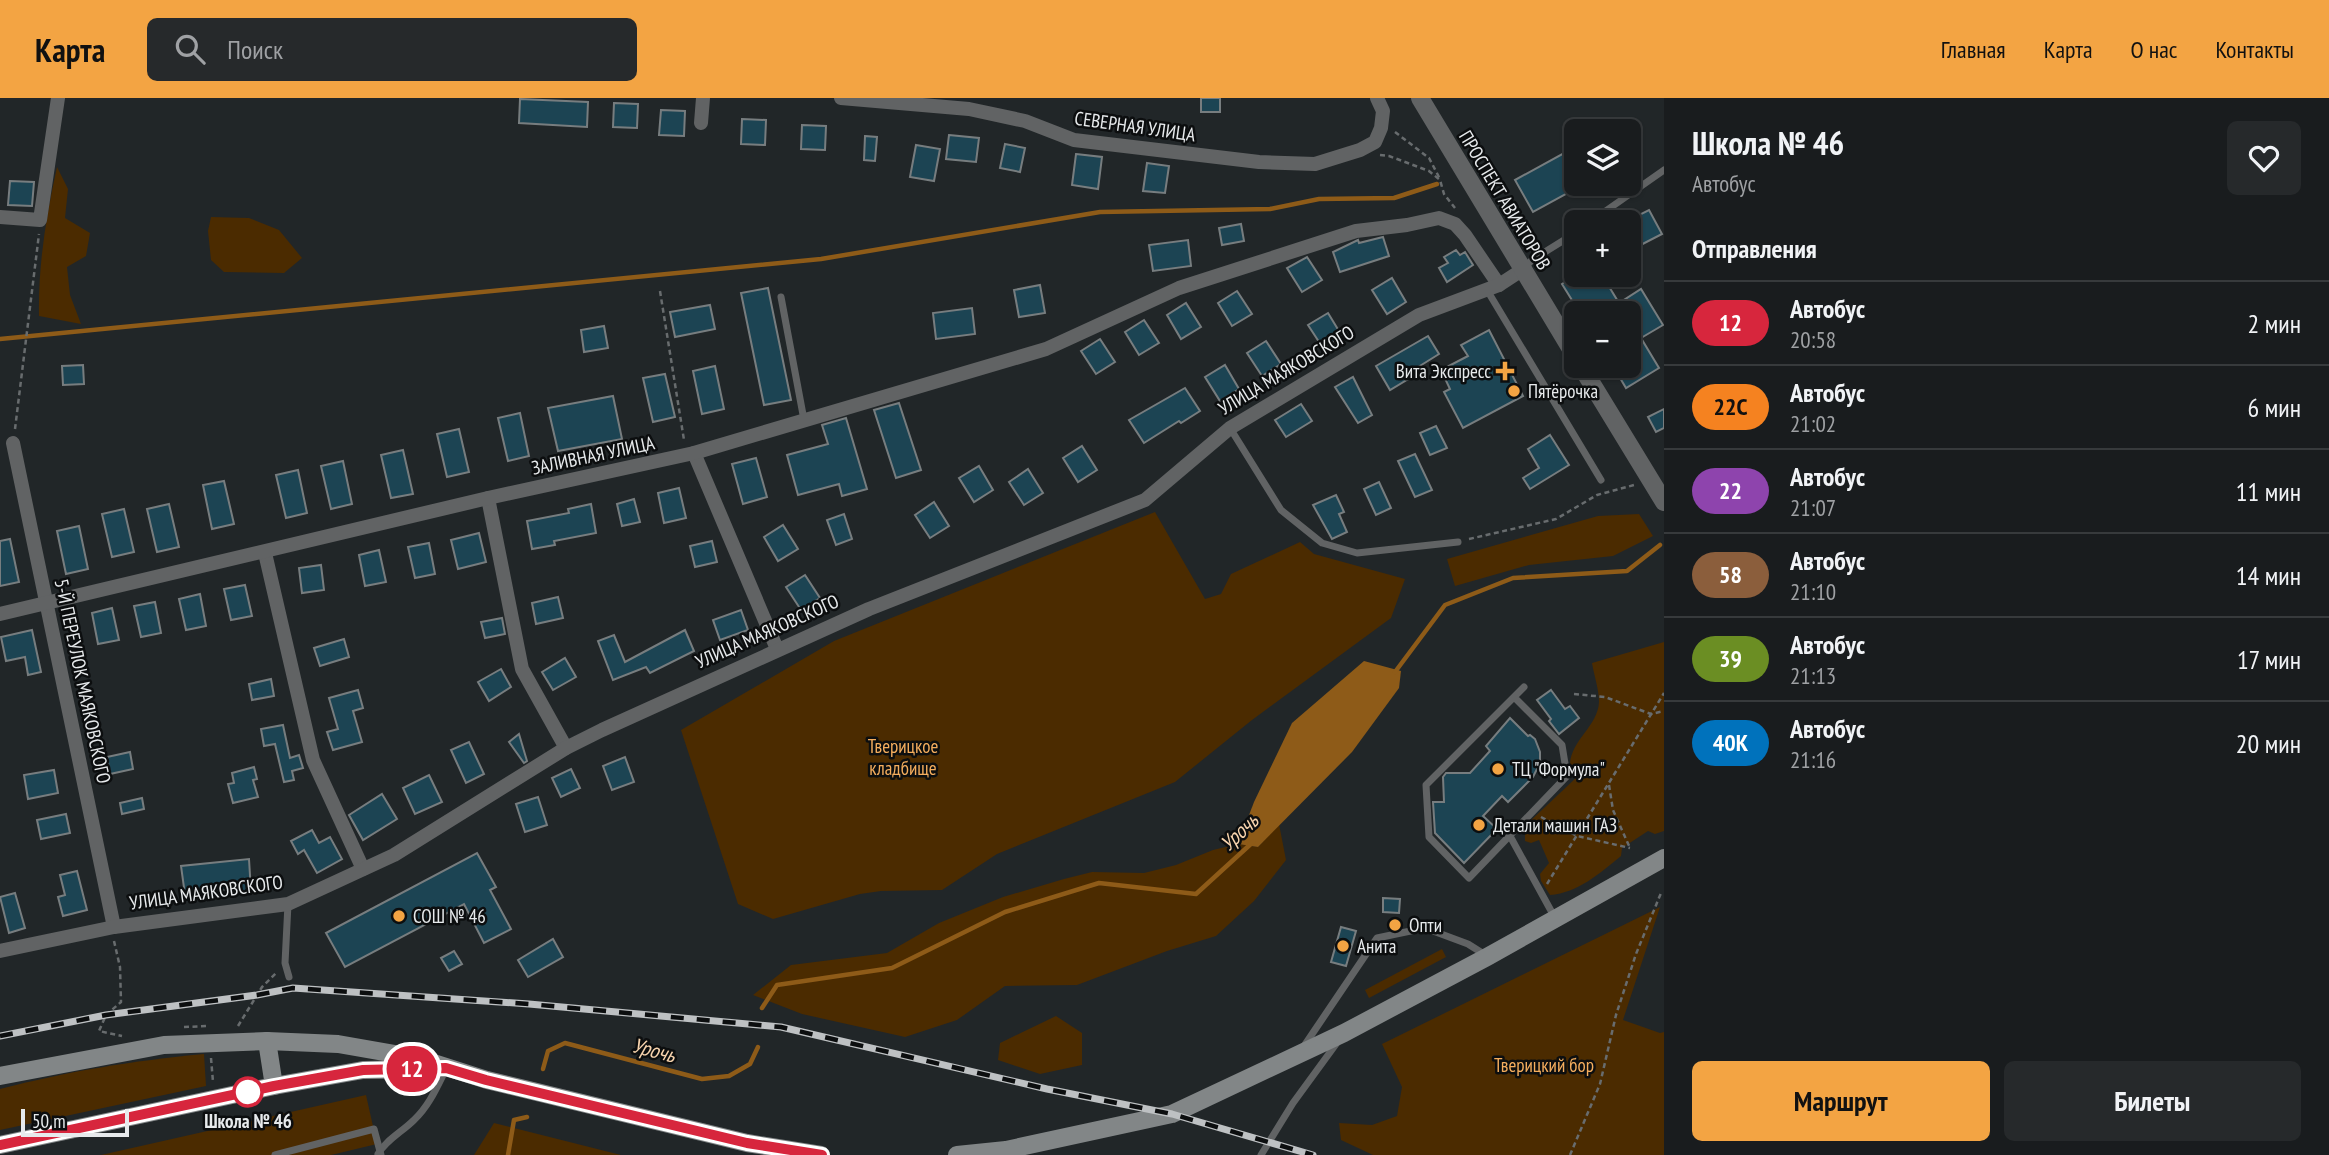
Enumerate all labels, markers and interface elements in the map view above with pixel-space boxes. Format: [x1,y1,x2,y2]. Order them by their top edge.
search box [147,18,637,81]
text: Карта [35,28,105,71]
icon: search [171,30,209,68]
text: Поиск [227,33,283,66]
text: Главная [1941,34,2006,65]
text: Карта [2044,34,2093,65]
text: О нас [2131,34,2177,65]
text: Контакты [2215,34,2294,65]
street label: СЕВЕРНАЯ УЛИЦА [1073,106,1197,146]
map controls [1564,119,1641,378]
button: layers [1564,119,1641,196]
text: Школа № 46 [1692,121,1844,164]
button: heart [2227,121,2301,195]
street label: ПРОСПЕКТ АВИАТОРОВ [1454,126,1556,274]
text: Автобус [1692,169,1756,198]
button: + [1564,210,1641,287]
text: Отправления [1692,232,1817,265]
text: Автобус [1790,292,1865,325]
button: − [1564,301,1641,378]
text: 12 [1719,307,1742,338]
text: 2 мин [2248,307,2301,340]
street label: УЛИЦА МАЯКОВСКОГО [1214,320,1358,420]
text: 20:58 [1790,325,1836,354]
place label: Вита Экспресс [1396,359,1491,383]
marker: Вита Экспресс [1497,363,1513,379]
text: Автобус [1790,376,1865,409]
place label: Пятёрочка [1528,379,1598,403]
marker: Пятёрочка [1506,383,1522,399]
text: 22С [1714,391,1747,422]
text: 6 мин [2248,391,2301,424]
text: 21:02 [1790,409,1836,438]
street label: ЗАЛИВНАЯ УЛИЦА [529,430,657,480]
text: Автобус [1790,460,1865,493]
text: 22 [1719,475,1742,506]
text: 11 мин [2236,475,2301,508]
text: 21:07 [1790,493,1836,522]
text: Автобус [1790,544,1865,577]
text: 58 [1719,559,1742,590]
text: 14 мин [2236,559,2301,592]
street label: 5-Й ПЕРЕУЛОК МАЯКОВСКОГО [50,577,116,785]
text: 21:10 [1790,577,1836,606]
street label: УЛИЦА МАЯКОВСКОГО [692,589,842,673]
text: Автобус [1790,628,1865,661]
text: 39 [1719,643,1742,674]
text: 17 мин [2237,643,2301,676]
text: 21:13 [1790,661,1836,690]
text: Автобус [1790,712,1865,745]
text: 40К [1713,727,1748,758]
text: 20 мин [2236,727,2301,760]
park label: Тверицкое кладбище [868,734,938,780]
text: 21:16 [1790,745,1836,774]
place label: ТЦ "Формула" [1512,757,1605,781]
marker: ТЦ "Формула" [1490,761,1506,777]
water label: Урочь [1214,807,1265,857]
place label: Детали машин ГАЗ [1493,813,1617,837]
marker: Детали машин ГАЗ [1471,817,1487,833]
street label: УЛИЦА МАЯКОВСКОГО [128,869,284,915]
place label: СОШ № 46 [413,904,486,928]
marker: СОШ № 46 [391,908,407,924]
place label: Опти [1409,913,1442,937]
marker: Опти [1387,917,1403,933]
place label: Анита [1357,934,1396,958]
marker: Анита [1335,938,1351,954]
water label: Урочь [630,1031,679,1069]
line badge: 12 [380,1046,444,1092]
text: 12 [401,1053,423,1084]
park label: Тверицкий бор [1494,1053,1594,1077]
button: Маршрут [1692,1061,1990,1141]
button: Билеты [2004,1061,2301,1141]
marker: Школа № 46 [233,1077,263,1107]
scale bar [21,1106,130,1138]
text: 50 m [32,1109,66,1133]
place label: Школа № 46 [204,1109,292,1133]

